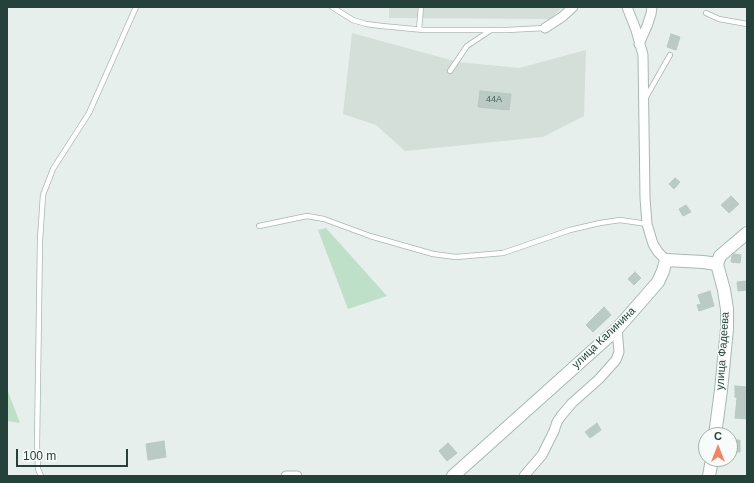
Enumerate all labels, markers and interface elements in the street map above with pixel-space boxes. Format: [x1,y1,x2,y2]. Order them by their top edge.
house number: 44А [486,95,502,105]
street label: улица Калинина [570,304,638,372]
street label: улица Фадеева [714,312,732,390]
north arrow [698,427,738,467]
text: С [714,430,722,442]
scale bar [18,441,130,467]
text: 100 m [23,449,56,463]

